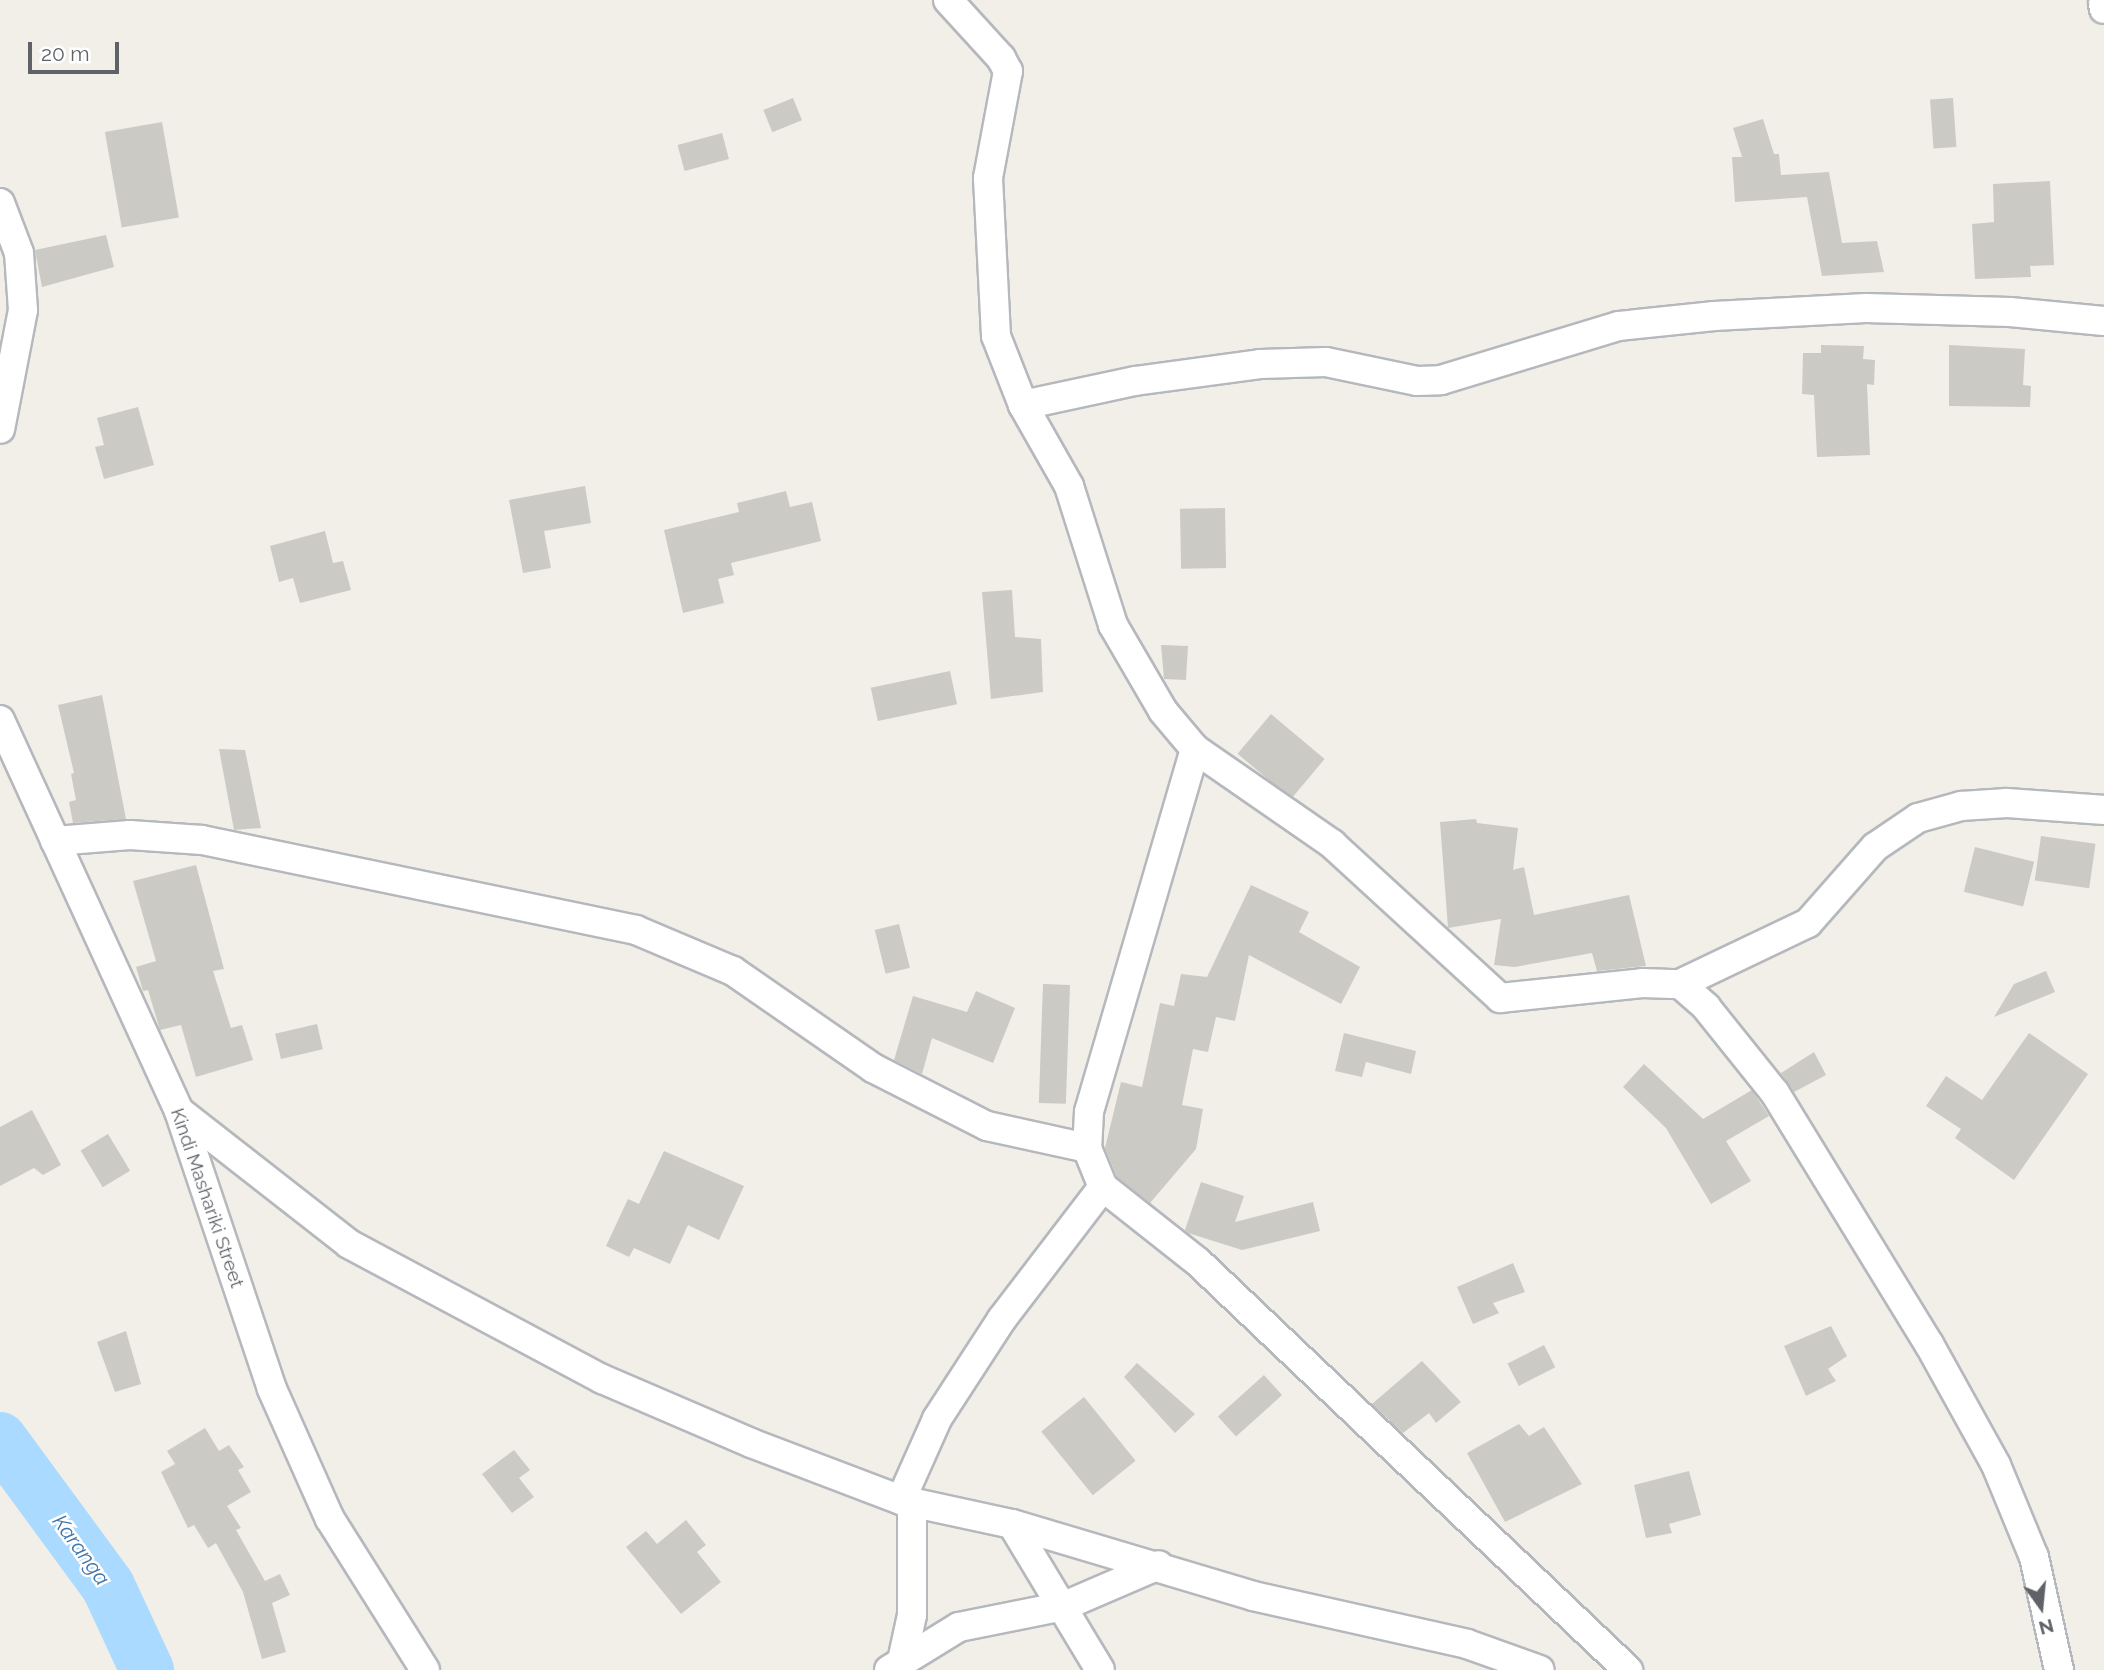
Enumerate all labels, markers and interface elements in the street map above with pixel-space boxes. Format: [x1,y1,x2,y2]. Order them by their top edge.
scale bar [32,28,122,72]
text: 20 m [41,41,89,66]
street label: Kindi Mashariki Street [166,1105,248,1291]
water label: Karanga [47,1510,115,1590]
north arrow [2006,1572,2076,1642]
text: N [2037,1615,2056,1640]

